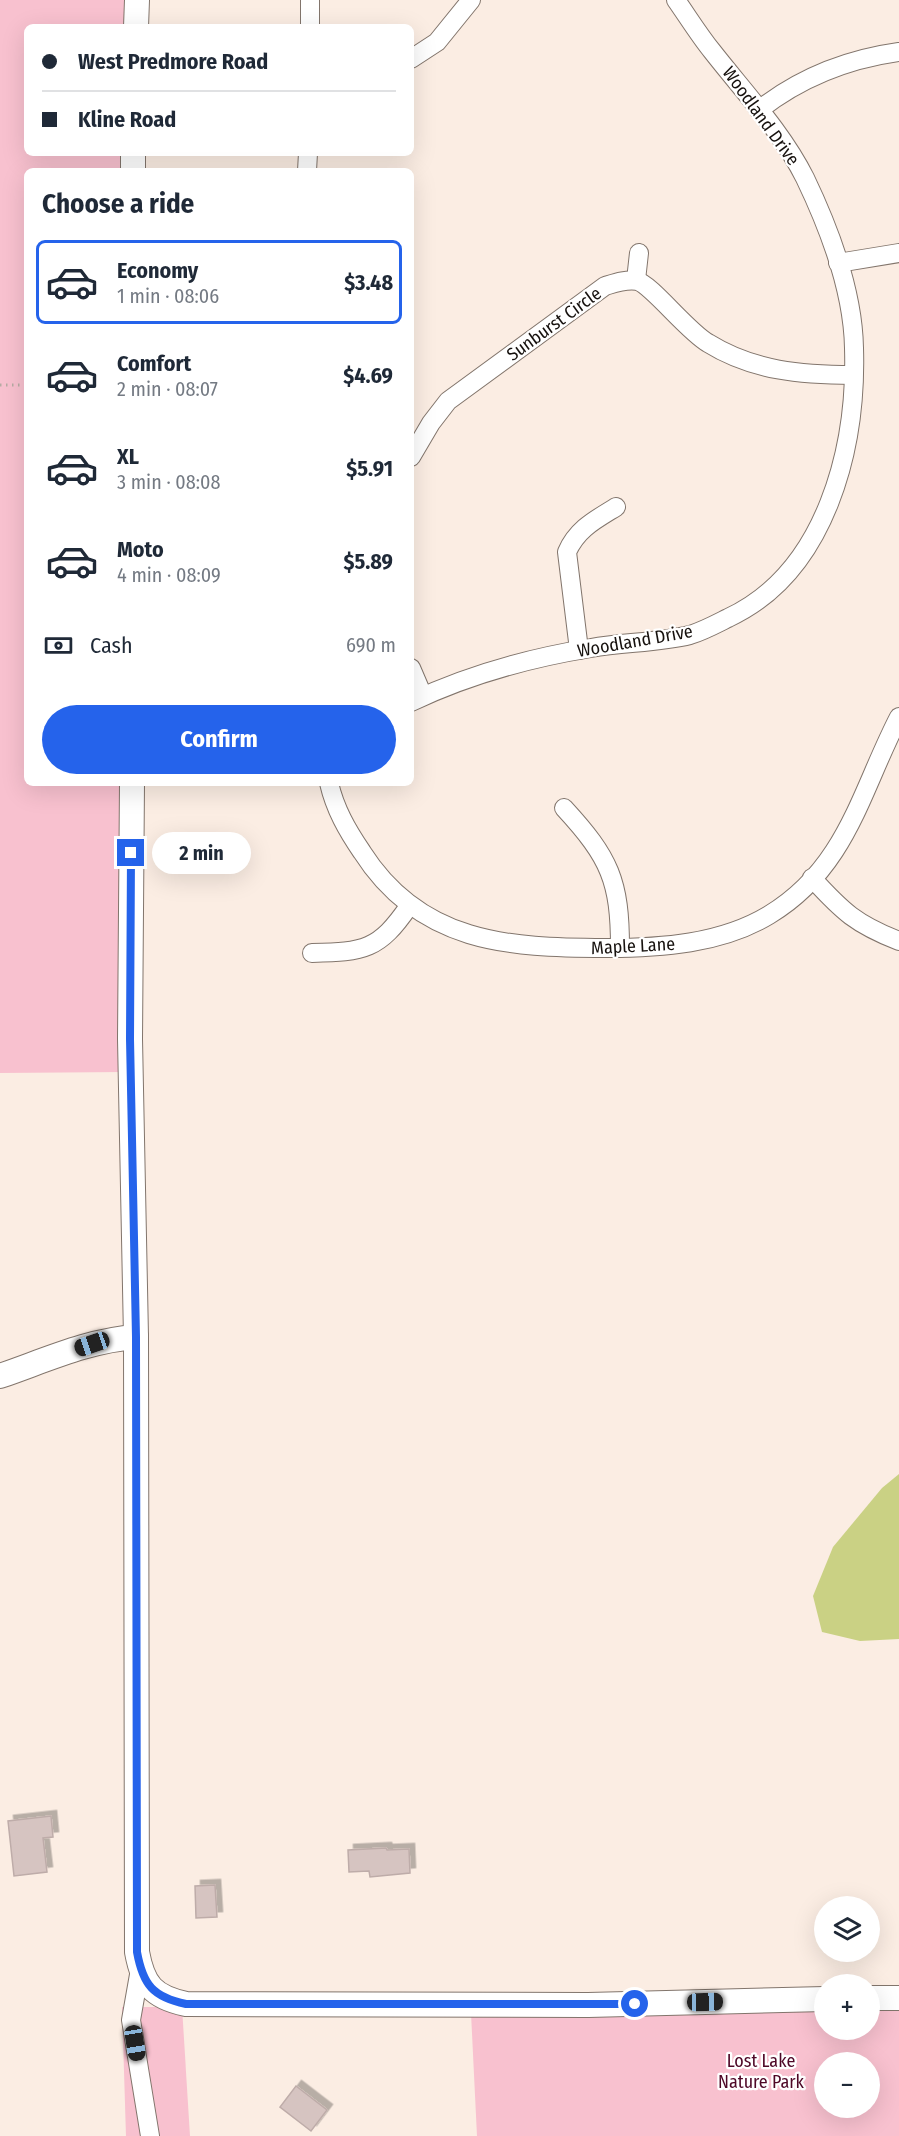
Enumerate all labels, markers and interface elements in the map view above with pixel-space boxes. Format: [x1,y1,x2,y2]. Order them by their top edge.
text: West Predmore Road [78,48,268,75]
street label: Woodland Drive [718,62,804,170]
text: Kline Road [78,106,176,133]
text: Choose a ride [42,188,194,220]
icon: car [45,255,99,309]
text: Economy [117,257,198,284]
text: $3.48 [344,269,393,296]
street label: Sunburst Circle [502,282,606,366]
text: 1 min · 08:06 [117,284,219,308]
icon: car [45,348,99,402]
text: Comfort [117,350,191,377]
text: $4.69 [343,362,393,389]
text: 2 min · 08:07 [117,377,218,401]
icon: car [45,441,99,495]
text: XL [117,443,139,470]
text: $5.91 [346,455,393,482]
text: 3 min · 08:08 [117,470,220,494]
icon: car [45,534,99,588]
text: Moto [117,536,164,563]
text: $5.89 [343,548,393,575]
text: 4 min · 08:09 [117,563,221,587]
street label: Woodland Drive [576,620,695,662]
icon: cash [42,629,75,662]
text: Cash [90,632,133,659]
text: 690 m [346,633,396,657]
button: Confirm [42,705,396,774]
callout: 2 min [152,832,251,874]
route end [117,839,144,866]
text: 2 min [179,841,224,865]
street label: Maple Lane [590,933,676,959]
car [72,1330,112,1358]
map controls [814,1896,880,2118]
button: layers [814,1896,880,1962]
button: + [814,1974,880,2040]
route start [621,1990,648,2017]
car [687,1993,723,2011]
car [123,2024,147,2062]
park label: Lost Lake Nature Park [718,2050,805,2093]
button: − [814,2052,880,2118]

